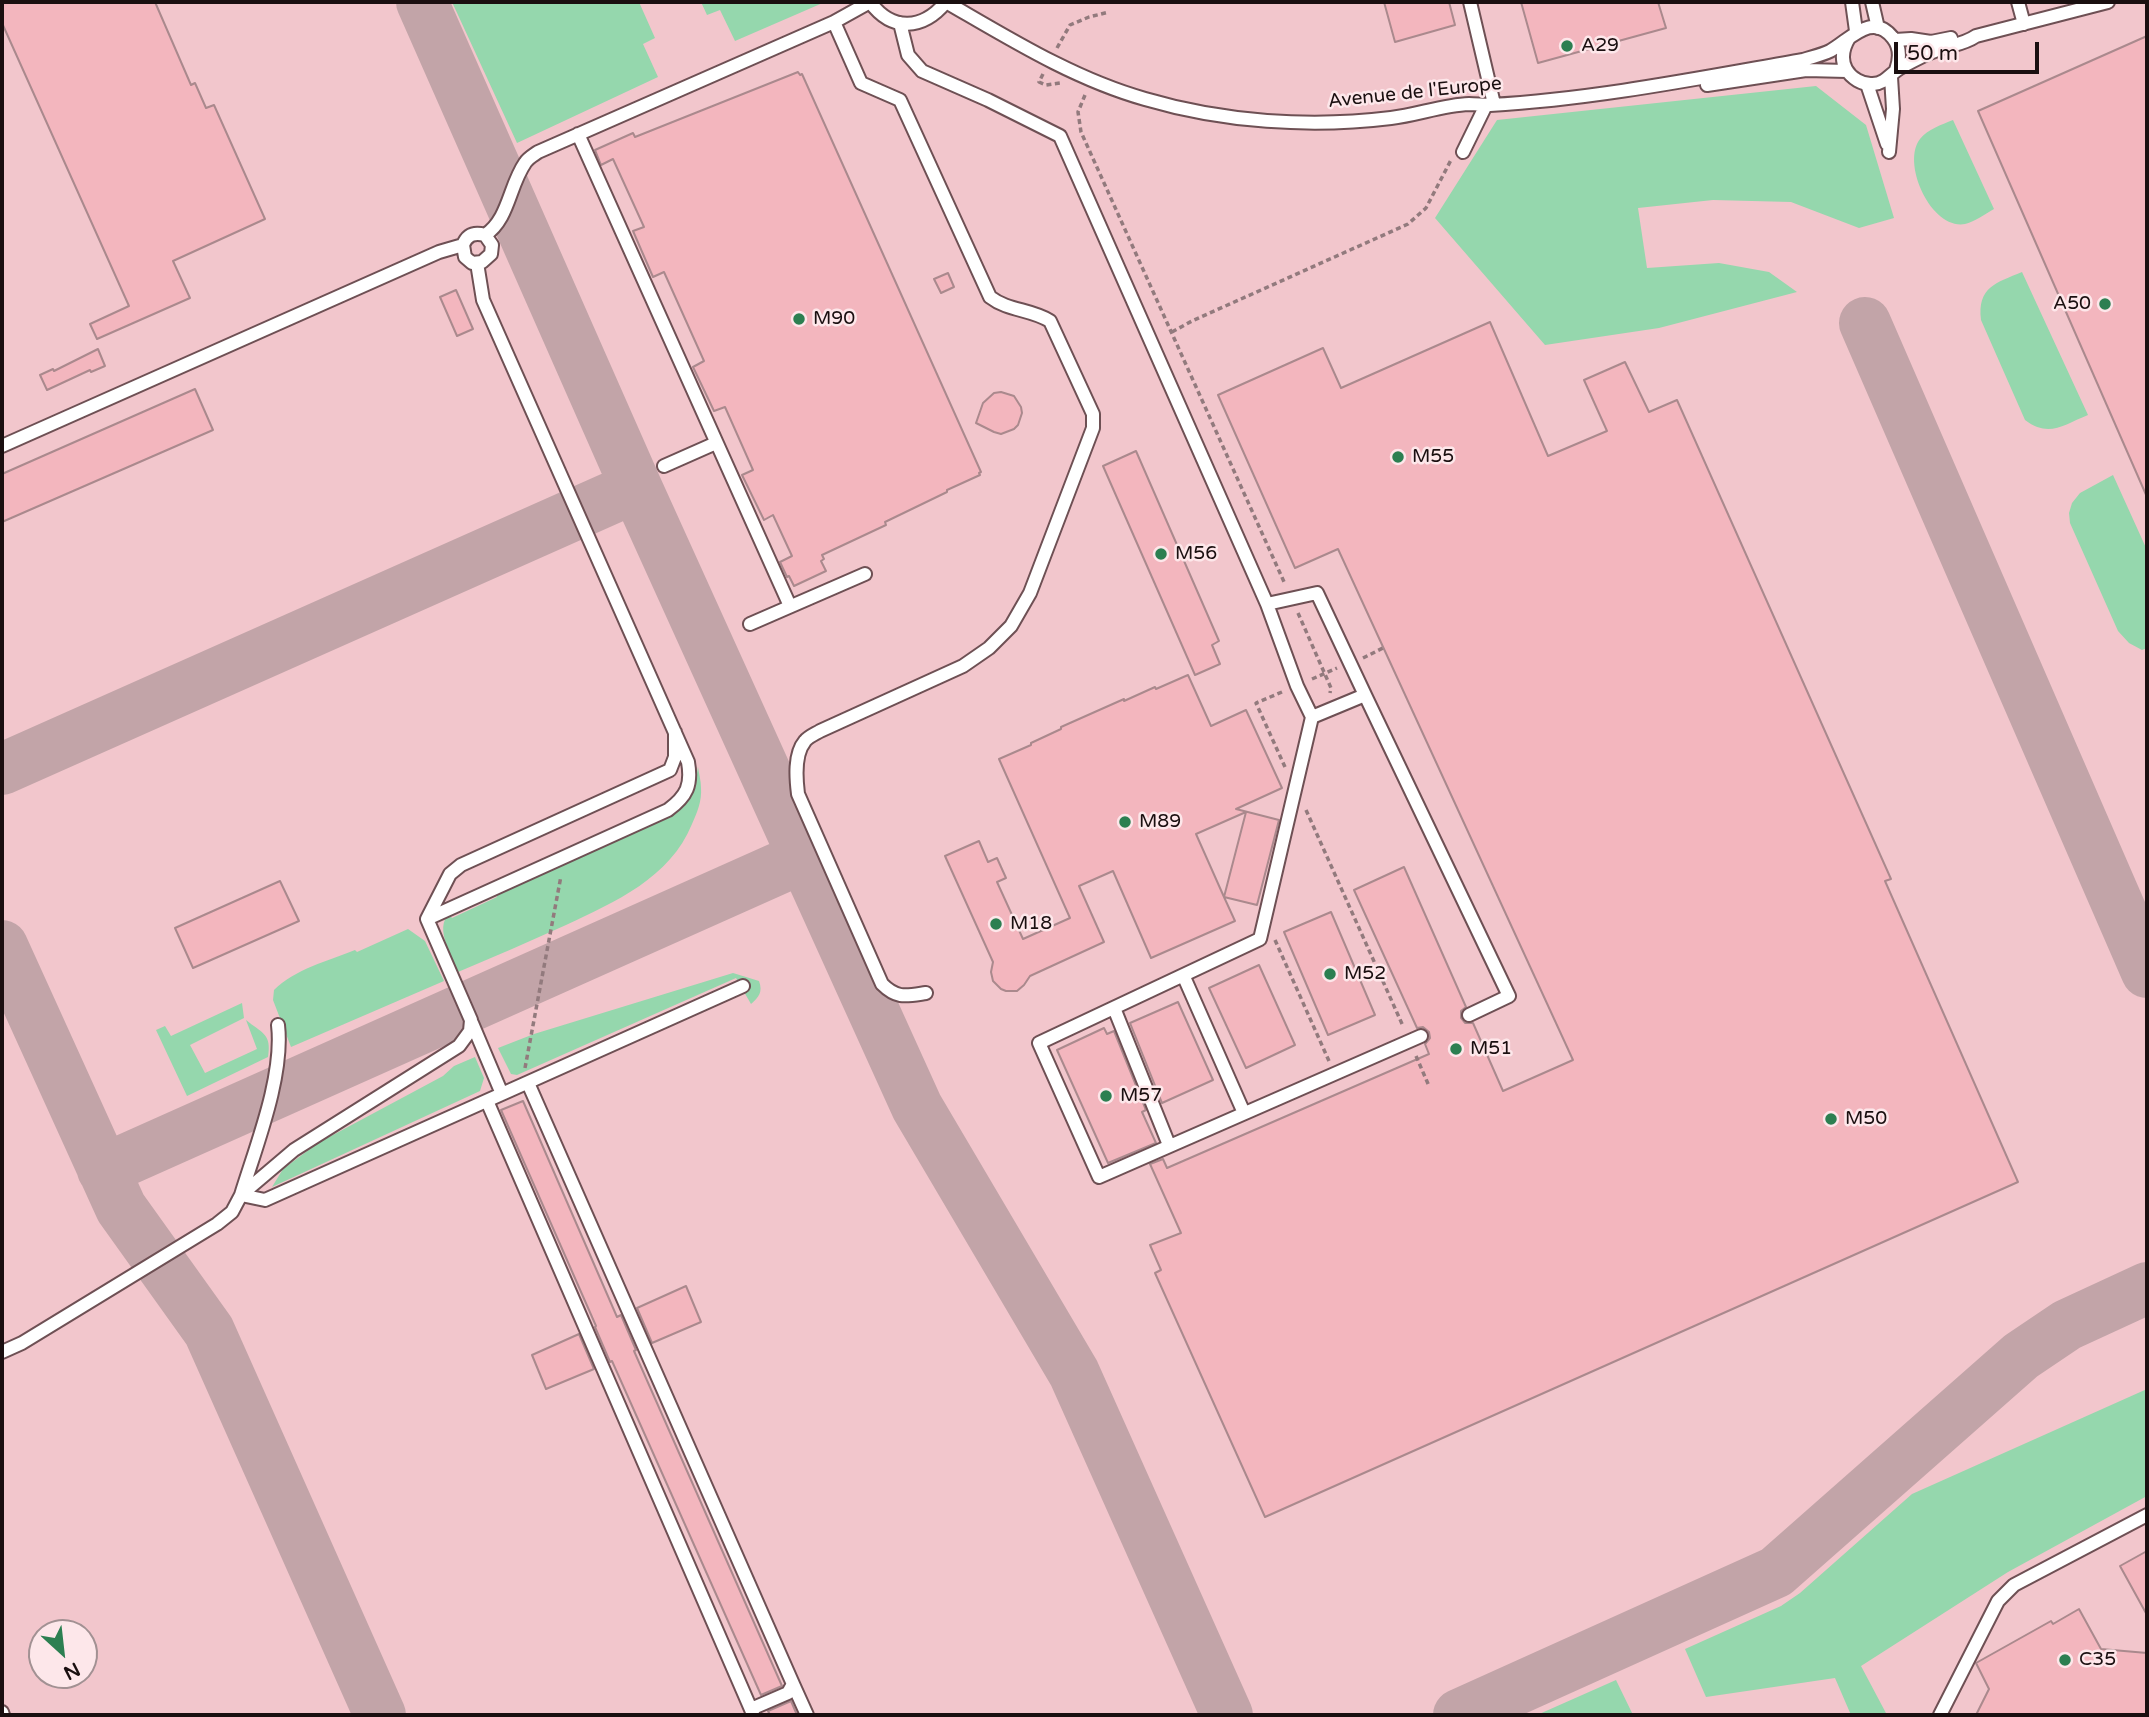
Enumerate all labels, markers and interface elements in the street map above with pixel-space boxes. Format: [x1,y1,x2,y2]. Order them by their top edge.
scale bar [1897,28,2042,72]
place label: A29 [1581,35,1619,57]
marker: A29 [1559,38,1575,54]
text: 50 m [1907,41,1958,66]
street label: Avenue de l'Europe [1327,73,1503,113]
place label: A50 [2053,293,2091,315]
marker: A50 [2097,296,2113,312]
place label: M90 [813,308,855,330]
marker: M90 [791,311,807,327]
place label: M55 [1412,446,1454,468]
marker: M55 [1390,449,1406,465]
place label: M56 [1175,543,1217,565]
marker: M56 [1153,546,1169,562]
place label: M89 [1139,811,1181,833]
marker: M89 [1117,814,1133,830]
place label: M18 [1010,913,1052,935]
marker: M18 [988,916,1004,932]
place label: M52 [1344,963,1386,985]
marker: M52 [1322,966,1338,982]
place label: M51 [1470,1038,1512,1060]
marker: M51 [1448,1041,1464,1057]
place label: M57 [1120,1085,1162,1107]
marker: M57 [1098,1088,1114,1104]
place label: M50 [1845,1108,1887,1130]
marker: M50 [1823,1111,1839,1127]
north arrow [28,1619,98,1689]
place label: C35 [2079,1649,2116,1671]
marker: C35 [2057,1652,2073,1668]
text: N [60,1658,83,1684]

